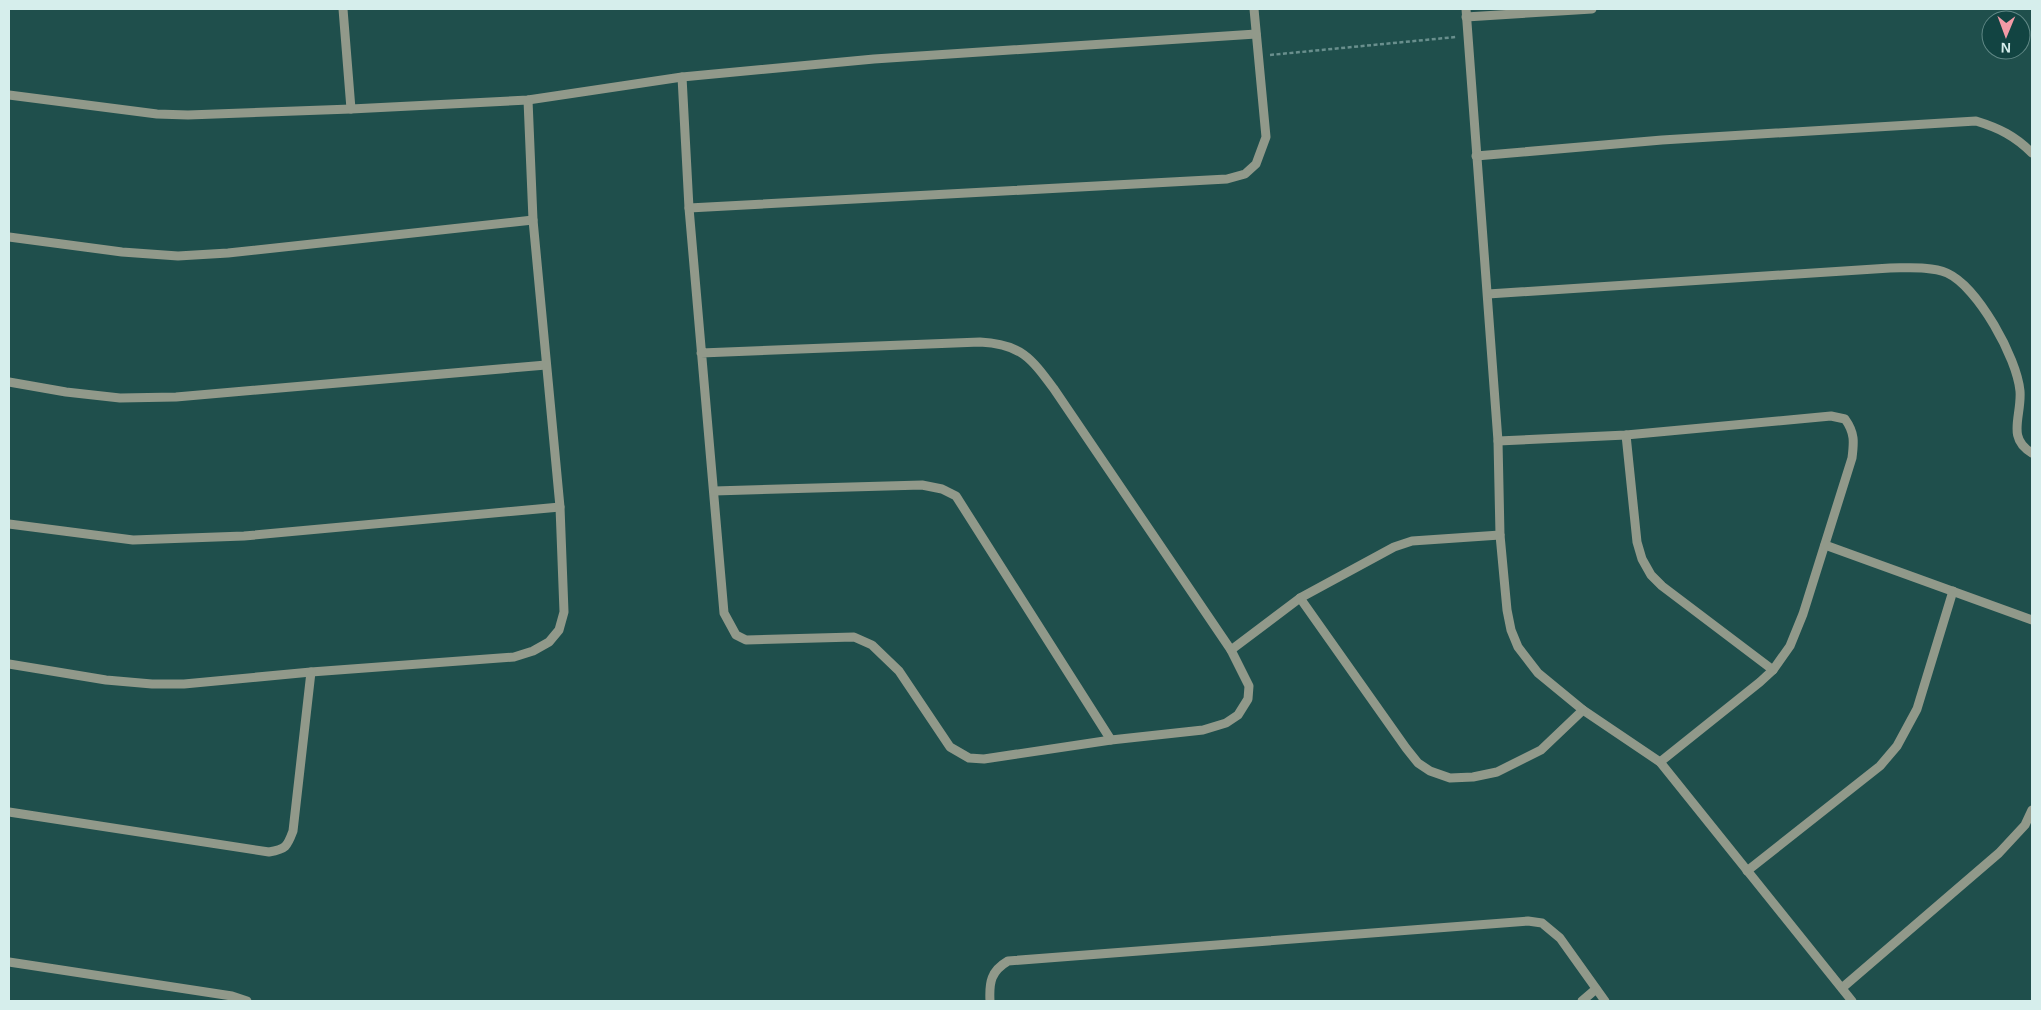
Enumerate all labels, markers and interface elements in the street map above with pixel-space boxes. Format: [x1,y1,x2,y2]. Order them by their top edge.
north arrow [1981,10,2031,60]
text: N [2001,40,2011,56]

